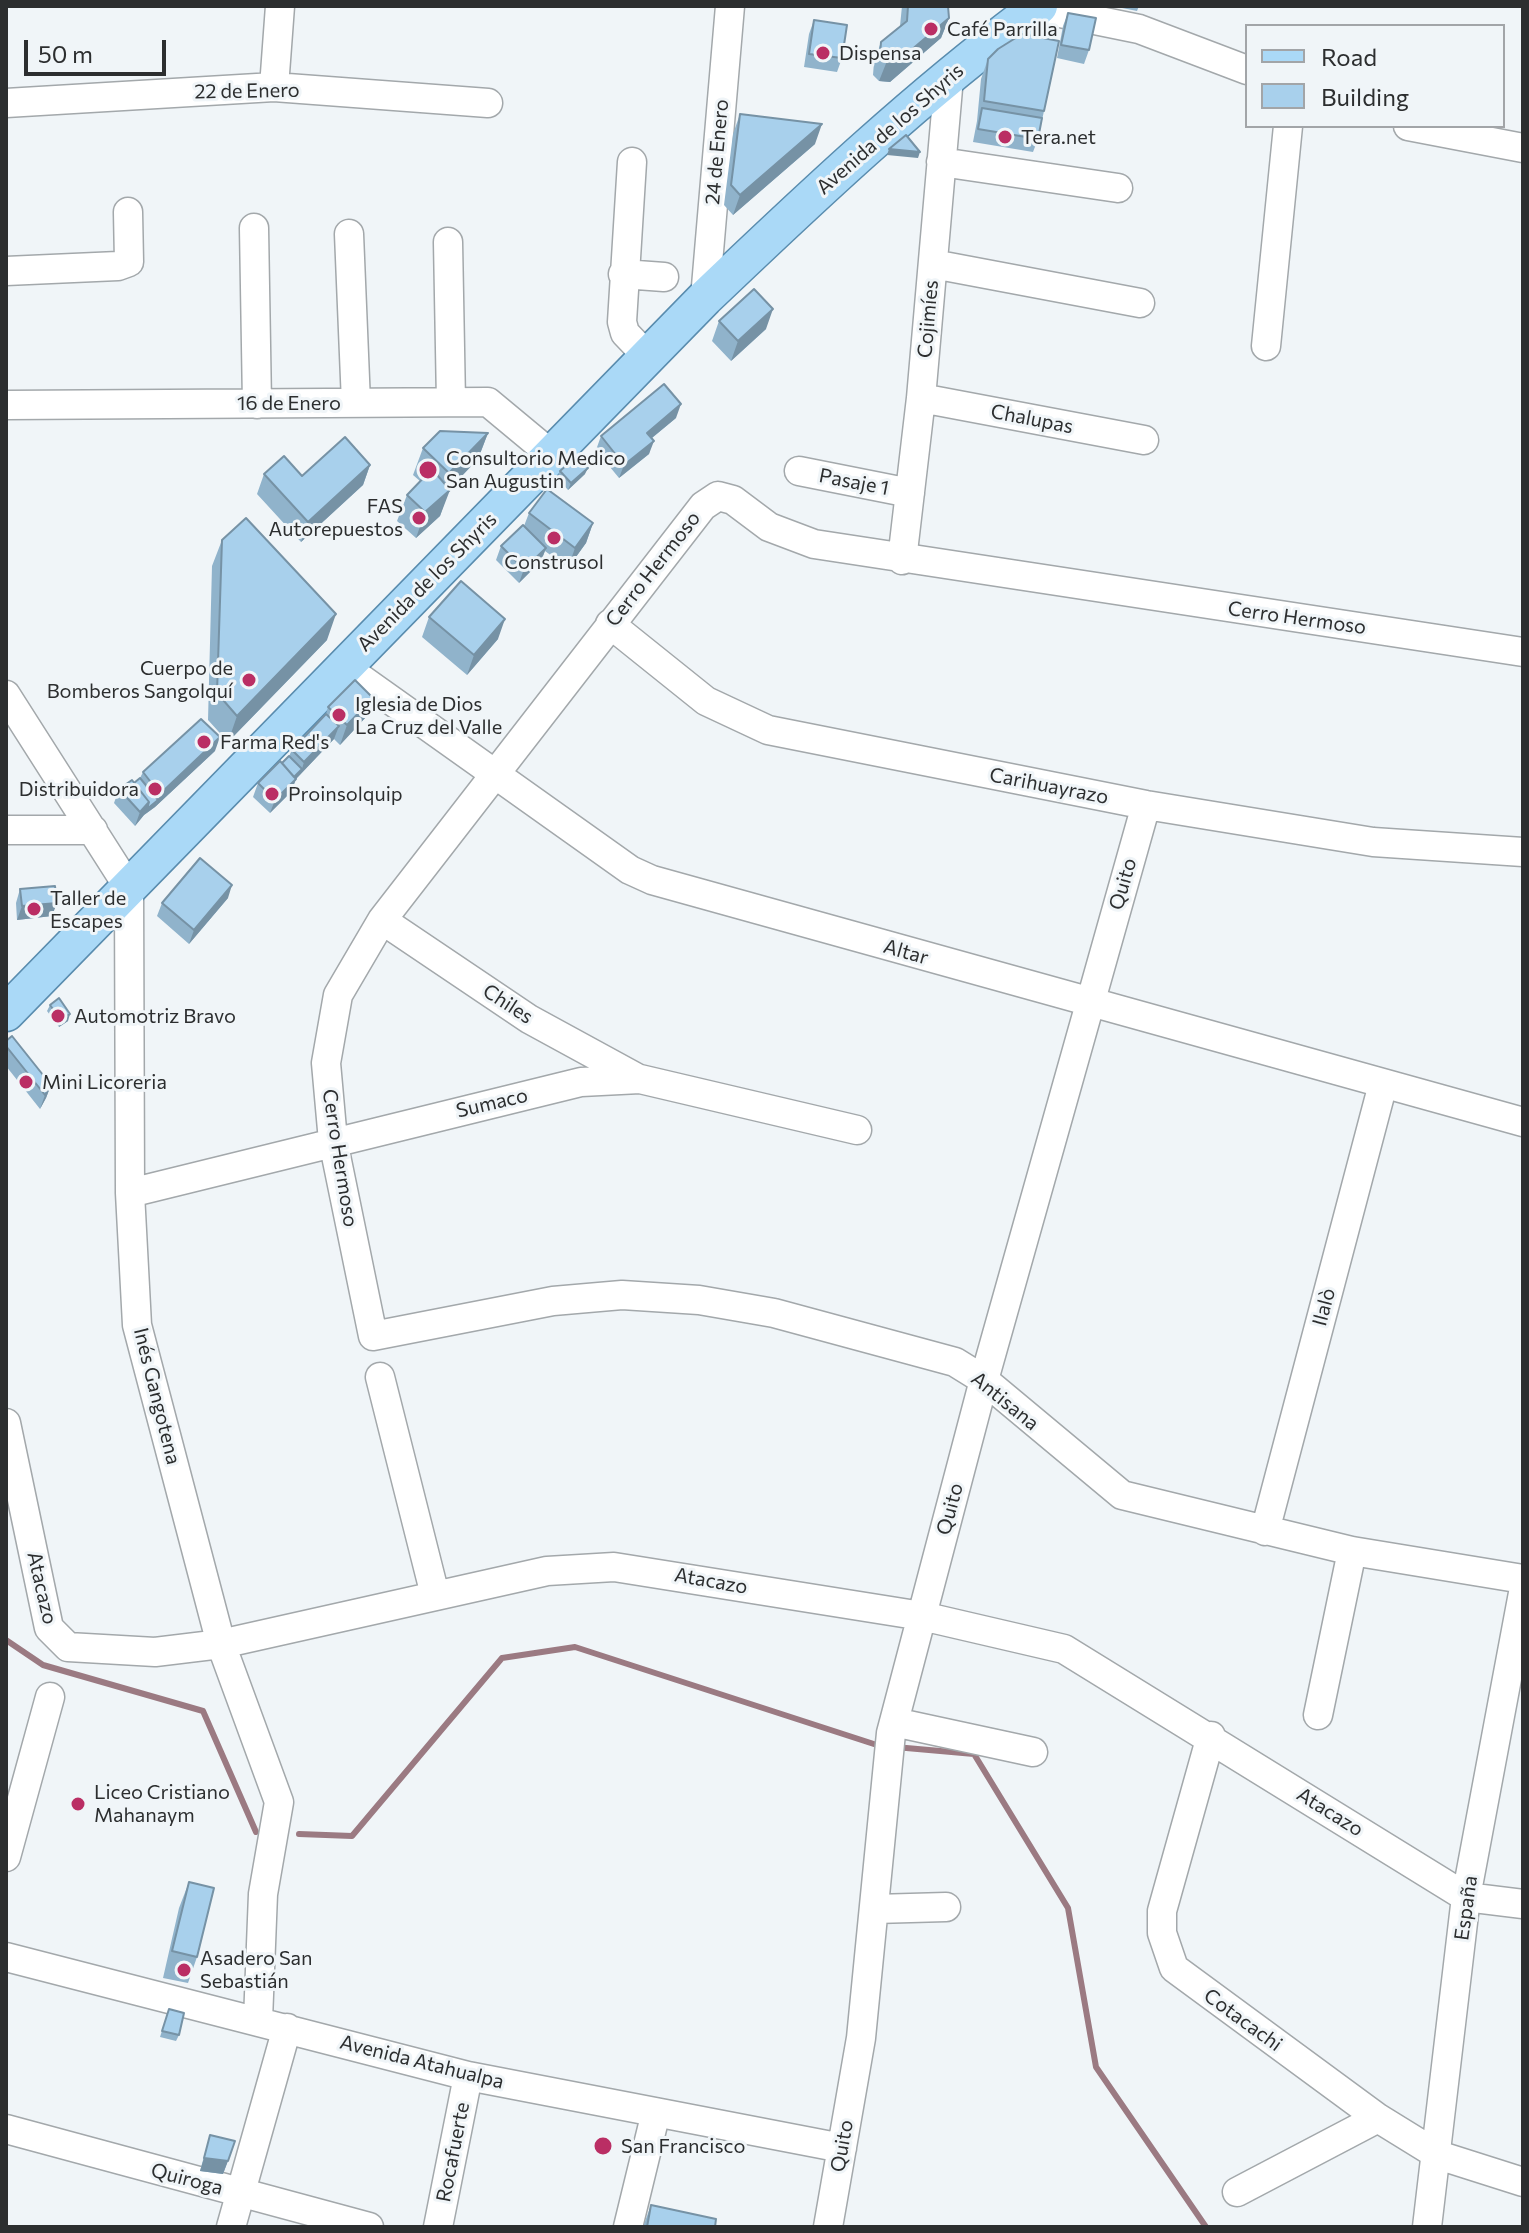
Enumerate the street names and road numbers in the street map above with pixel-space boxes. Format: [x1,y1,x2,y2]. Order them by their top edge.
street label: Avenida de los Shyris [812,59,968,199]
street label: 22 de Enero [194,78,300,104]
street label: 24 de Enero [700,98,734,206]
street label: Cojimíes [913,279,943,359]
street label: 16 de Enero [237,391,341,415]
street label: Chalupas [989,399,1075,439]
street label: Pasaje 1 [817,463,891,501]
street label: Avenida de los Shyris [352,507,502,657]
street label: Cerro Hermoso [601,507,705,631]
street label: Cerro Hermoso [1226,596,1368,640]
street label: Carihuayrazo [988,763,1110,809]
street label: Quito [1104,855,1142,913]
street label: Altar [881,934,931,970]
street label: Chiles [478,979,538,1029]
street label: Sumaco [454,1083,530,1123]
street label: Cerro Hermoso [317,1087,363,1229]
street label: Ilalò [1307,1285,1341,1329]
street label: Inés Gangotena [128,1325,186,1467]
street label: Antisana [966,1366,1044,1436]
street label: Quito [932,1480,968,1538]
street label: Atacazo [22,1549,62,1627]
street label: Atacazo [673,1563,749,1599]
street label: Atacazo [1292,1782,1368,1842]
street label: España [1450,1874,1482,1942]
street label: Cotacachi [1199,1984,1287,2056]
street label: Avenida Atahualpa [338,2030,506,2094]
street label: Rocafuerte [432,2100,474,2204]
street label: Quito [826,2118,858,2174]
street label: Quiroga [148,2158,226,2200]

